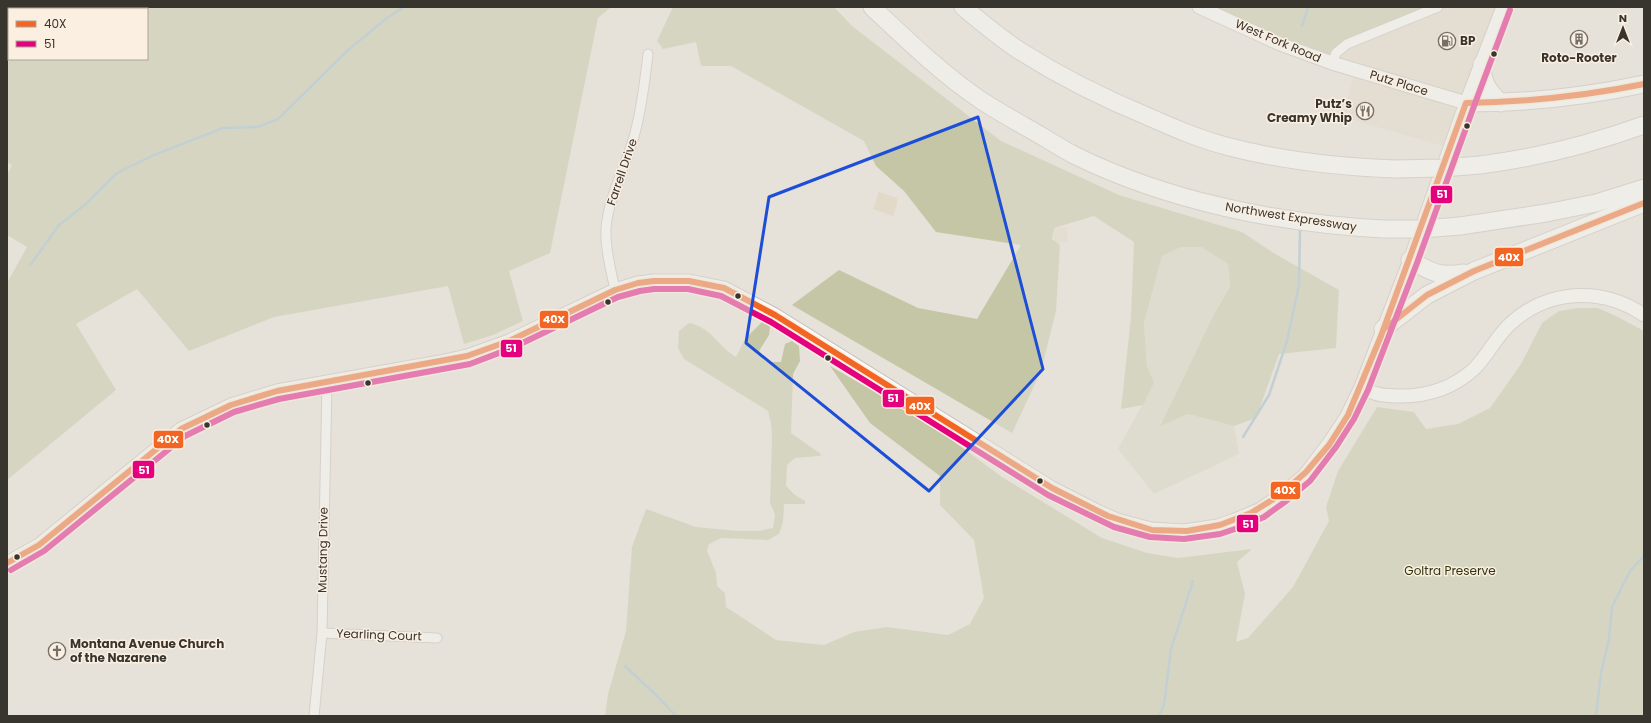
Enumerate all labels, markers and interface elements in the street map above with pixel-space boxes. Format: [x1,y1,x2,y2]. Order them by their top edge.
legend [8,8,148,60]
north arrow [1603,8,1643,48]
text: N [1619,10,1627,26]
text: 40X [44,15,67,32]
street label: West Fork Road [1233,15,1324,66]
building icon: Roto-Rooter [1569,29,1589,49]
fuel station icon: BP [1437,31,1457,51]
place label: BP [1460,32,1476,49]
text: 51 [44,35,55,52]
unlabelled marker [1489,49,1499,59]
place label: Roto-Rooter [1541,49,1617,66]
street label: Putz Place [1368,66,1431,99]
place label: Putz’s Creamy Whip [1267,95,1352,126]
restaurant icon: Putz’s Creamy Whip [1355,101,1375,121]
unlabelled marker [1462,121,1472,131]
street label: Farrell Drive [602,136,641,208]
line badge: 51 [1430,185,1453,204]
text: 51 [1436,186,1448,202]
street label: Northwest Expressway [1224,198,1358,235]
line badge: 40X [1494,247,1524,267]
text: 40X [1498,249,1520,265]
unlabelled marker [733,291,743,301]
unlabelled marker [603,297,613,307]
line badge: 40X [539,310,569,329]
text: 40X [543,311,565,327]
line badge: 51 [500,339,523,358]
text: 51 [505,340,517,356]
unlabelled marker [823,353,833,363]
unlabelled marker [363,378,373,388]
line badge: 51 [882,389,905,408]
text: 51 [887,390,899,406]
line badge: 40X [905,396,935,415]
text: 40X [909,398,931,414]
unlabelled marker [202,420,212,430]
line badge: 40X [153,430,184,449]
text: 40X [157,431,179,447]
line badge: 51 [132,460,155,479]
text: 51 [138,462,150,478]
unlabelled marker [1035,476,1045,486]
line badge: 40X [1270,481,1301,500]
text: 40X [1274,482,1296,498]
street label: Mustang Drive [313,507,332,593]
line badge: 51 [1236,514,1259,533]
text: 51 [1242,516,1254,532]
unlabelled marker [12,552,22,562]
park label: Goltra Preserve [1404,562,1496,579]
street label: Yearling Court [336,625,422,644]
place label: Montana Avenue Church of the Nazarene [70,635,224,666]
church icon: Montana Avenue Church of the Nazarene [47,641,67,661]

